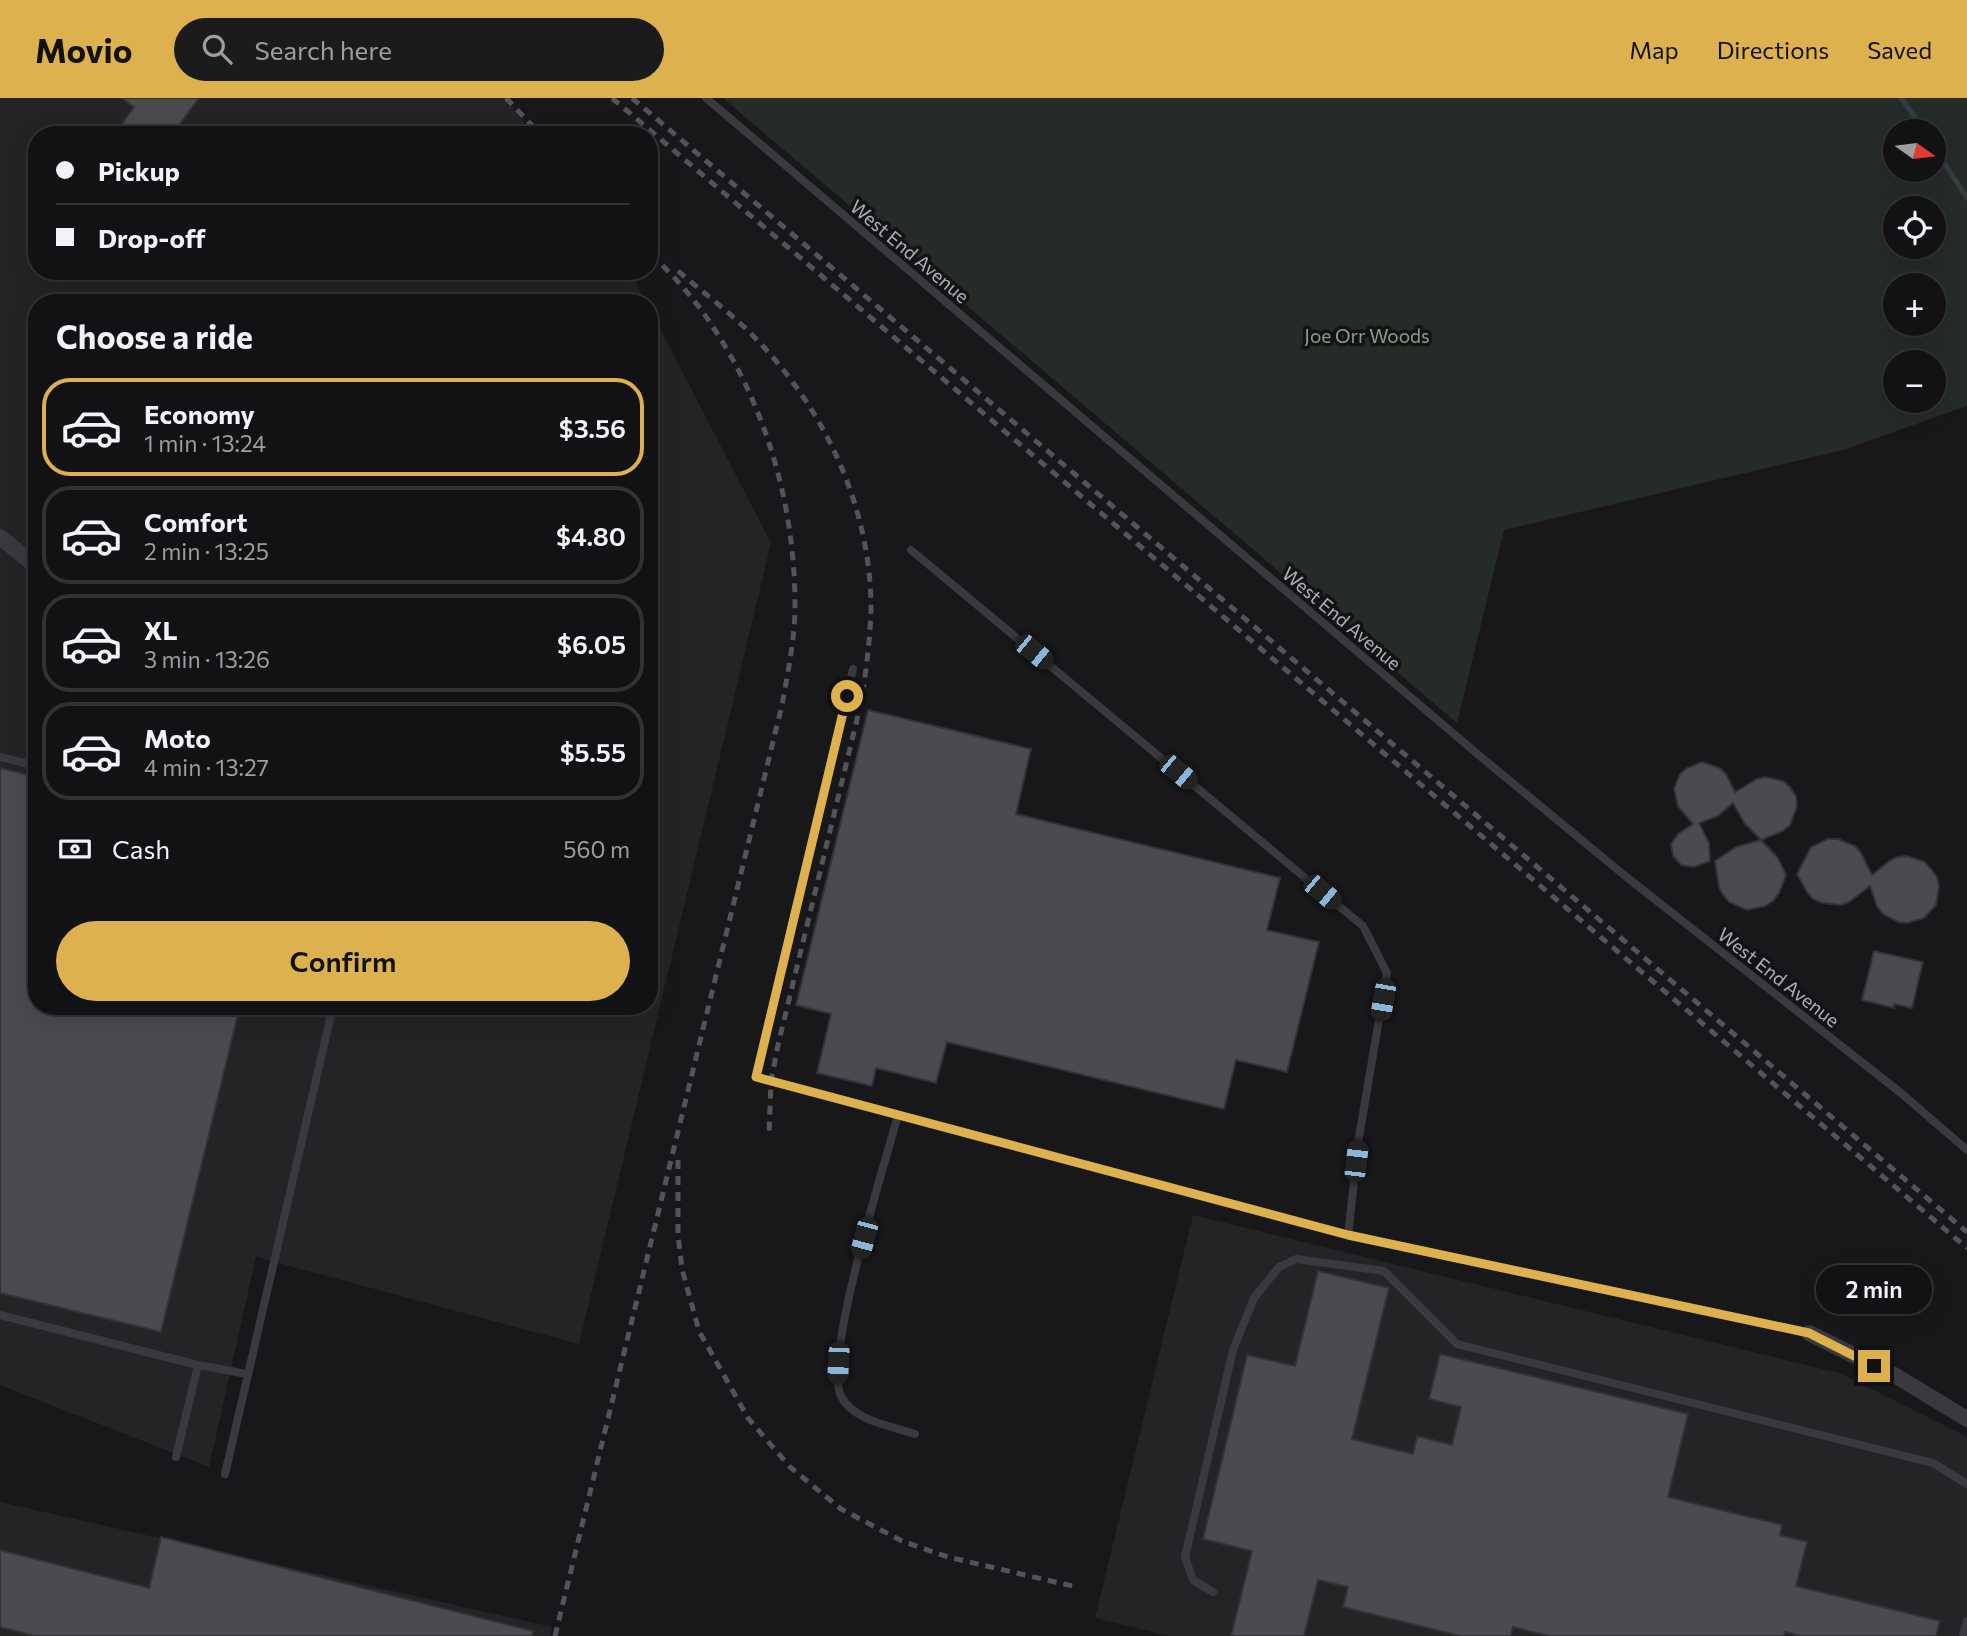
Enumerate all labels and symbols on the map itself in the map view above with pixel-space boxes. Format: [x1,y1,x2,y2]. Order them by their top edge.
north arrow [1883,119,1946,182]
street label: West End Avenue [846,195,974,307]
park label: Joe Orr Woods [1304,324,1430,347]
street label: West End Avenue [1278,562,1406,674]
car [1012,631,1057,673]
route start [831,680,863,712]
car [1156,750,1201,794]
car [1300,870,1345,914]
street label: West End Avenue [1714,922,1844,1032]
car [1370,977,1397,1023]
car [1344,1139,1369,1183]
car [849,1215,880,1261]
callout: 2 min [1816,1264,1932,1314]
car [827,1341,850,1385]
route end [1858,1350,1890,1382]

